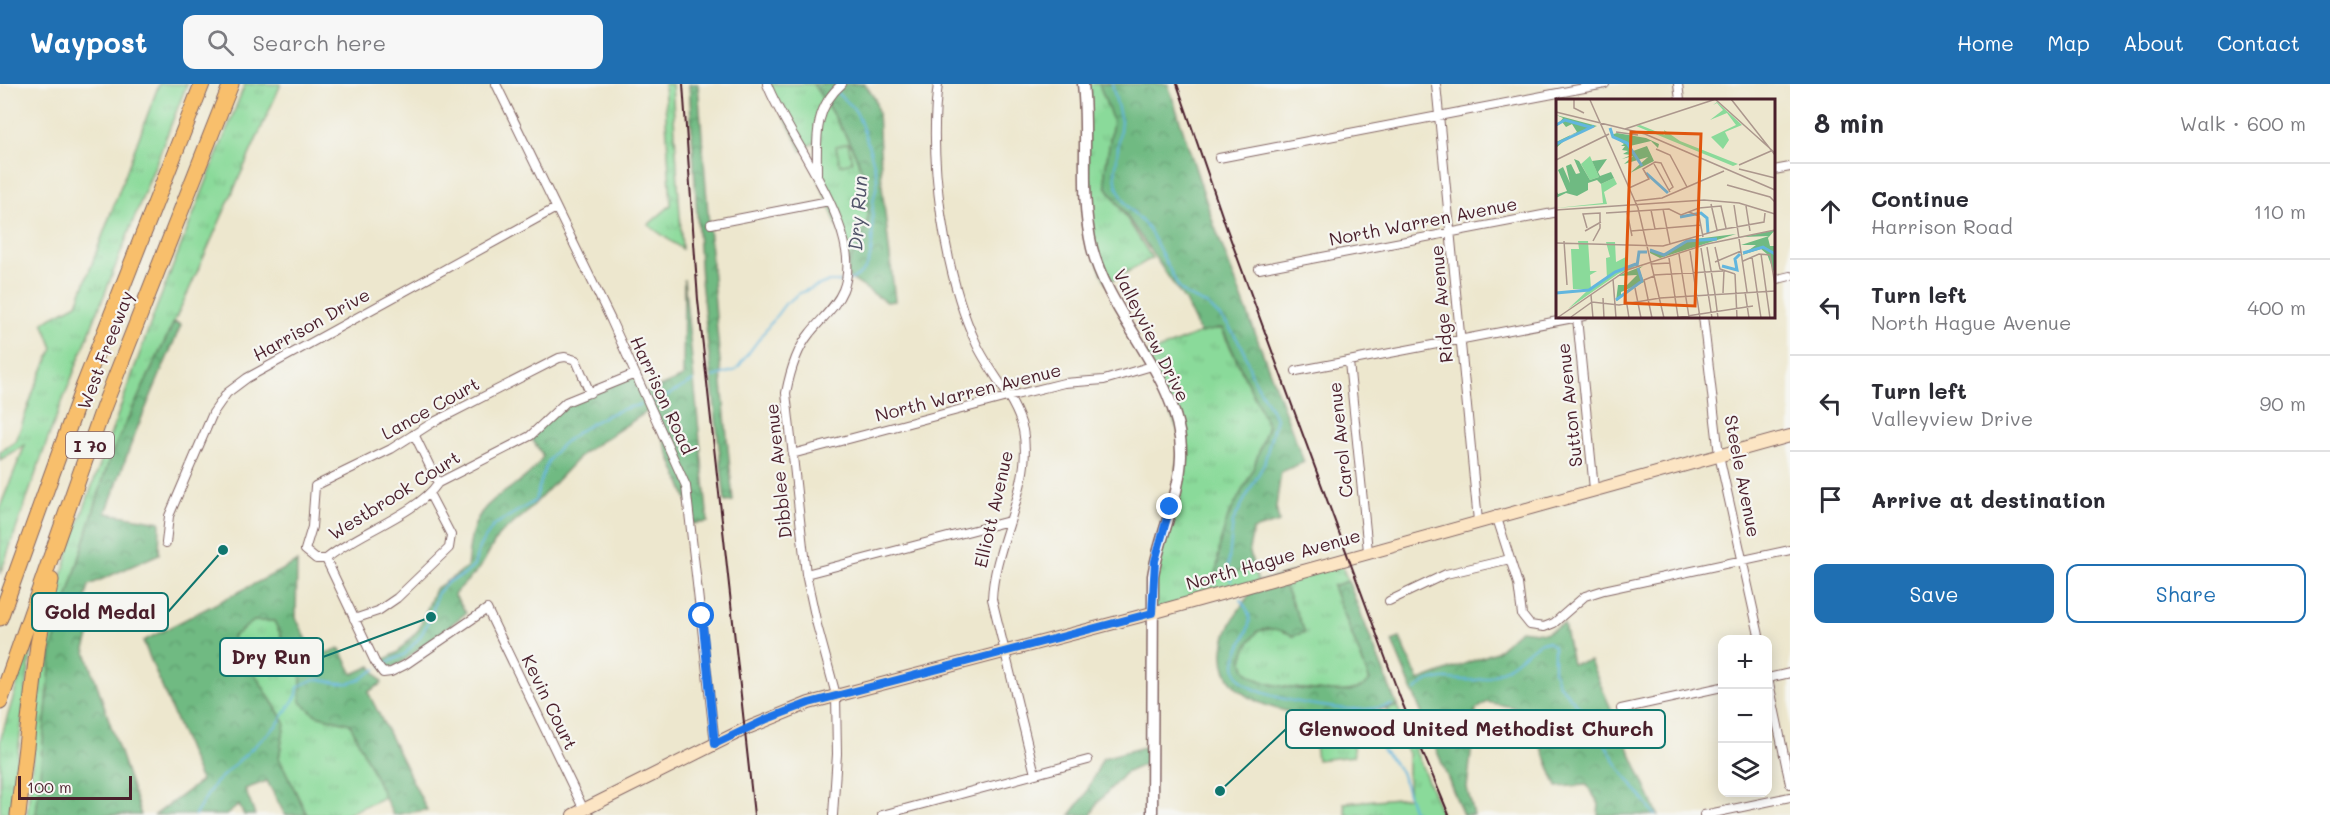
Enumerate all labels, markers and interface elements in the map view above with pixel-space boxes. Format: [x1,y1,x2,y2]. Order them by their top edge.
search box [183,15,603,69]
text: Waypost [30,24,147,60]
icon: search [204,26,237,59]
text: Search here [252,28,386,57]
text: Home [1957,29,2014,56]
text: Map [2047,29,2090,56]
text: About [2123,29,2184,56]
text: Contact [2217,29,2300,56]
inset map [1556,99,1775,318]
text: 8 min [1814,106,1884,140]
text: Walk · 600 m [2180,110,2306,136]
water label: Dry Run [841,174,873,252]
text: Continue [1871,184,1969,213]
street label: North Warren Avenue [1327,191,1519,251]
icon: ahead [1814,195,1847,228]
text: 110 m [2253,198,2306,224]
text: Harrison Road [1871,213,2013,239]
street label: Ridge Avenue [1424,244,1458,364]
street label: Valleyview Drive [1108,265,1196,405]
text: Turn left [1871,280,1967,309]
street label: Harrison Drive [248,282,374,366]
street label: West Freeway [71,287,139,413]
icon: left [1814,291,1847,324]
text: 400 m [2247,294,2306,320]
text: North Hague Avenue [1871,309,2071,335]
street label: Harrison Road [625,332,701,458]
street label: Sutton Avenue [1551,342,1587,468]
street label: North Warren Avenue [872,357,1064,427]
street label: Lance Court [377,371,483,445]
text: Turn left [1871,376,1967,405]
street label: Carol Avenue [1322,381,1358,499]
icon: left [1814,387,1847,420]
text: 90 m [2260,390,2306,416]
street label: Dibblee Avenue [759,402,797,540]
text: Valleyview Drive [1871,405,2033,431]
street label: Steele Avenue [1719,413,1767,539]
road number: I 70 [66,432,114,458]
street label: Westbrook Court [324,445,464,545]
street label: Elliott Avenue [968,448,1018,570]
icon: arrive [1814,483,1847,516]
text: Arrive at destination [1871,485,2106,514]
route end [1156,493,1182,519]
street label: North Hague Avenue [1183,523,1363,595]
button: Save [1814,564,2054,623]
button: Share [2066,564,2306,623]
callout: Gold Medal [32,593,168,631]
text: Gold Medal [44,598,156,624]
route start [688,602,714,628]
map controls [1718,635,1772,797]
button: + [1718,635,1772,689]
callout: Dry Run [220,638,323,676]
text: Dry Run [231,643,311,669]
street label: Kevin Court [517,650,583,754]
button: − [1718,689,1772,743]
callout: Glenwood United Methodist Church [1286,710,1665,748]
text: Glenwood United Methodist Church [1299,715,1653,741]
button: layers [1718,743,1772,797]
scale bar [18,773,132,800]
text: 100 m [27,776,72,797]

